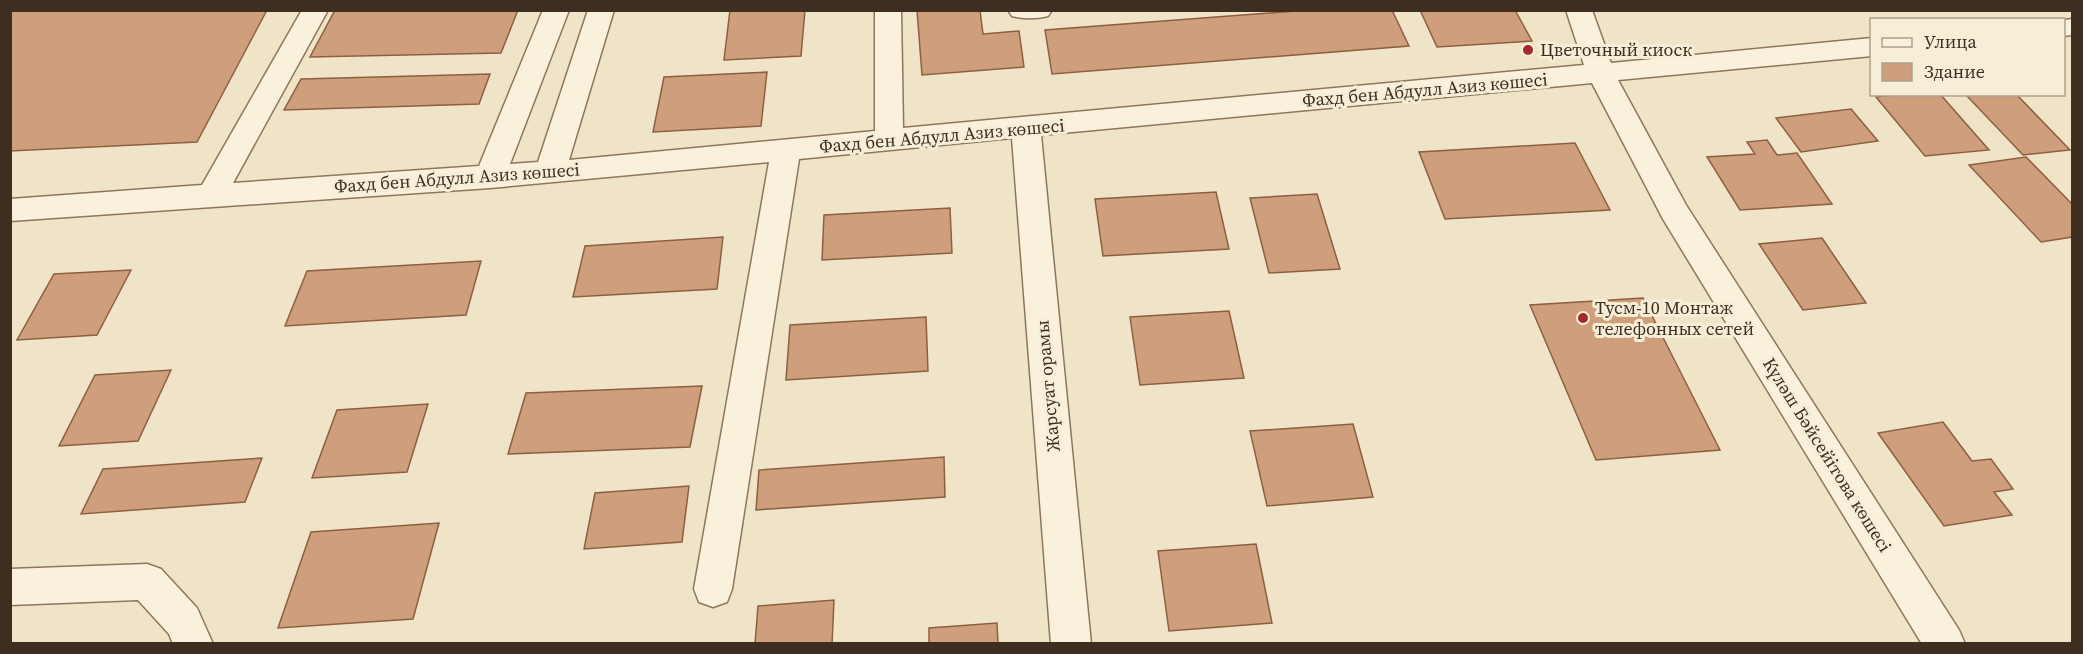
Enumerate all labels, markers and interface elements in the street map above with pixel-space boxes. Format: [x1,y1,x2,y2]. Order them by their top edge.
legend [1870,18,2065,96]
text: Улица [1924,29,1977,54]
place label: Цветочный киоск [1540,37,1692,62]
marker: Цветочный киоск [1521,43,1535,57]
text: Здание [1924,59,1985,84]
street label: Фахд бен Абдулл Азиз көшесі [1301,66,1549,113]
street label: Фахд бен Абдулл Азиз көшесі [818,112,1066,159]
street label: Фахд бен Абдулл Азиз көшесі [333,156,581,199]
place label: Тусм-10 Монтаж телефонных сетей [1595,295,1754,341]
marker: Тусм-10 Монтаж телефонных сетей [1576,311,1590,325]
street label: Жарсуат орамы [1029,319,1066,453]
street label: Күләш Бәйсейітова көшесі [1757,353,1898,557]

